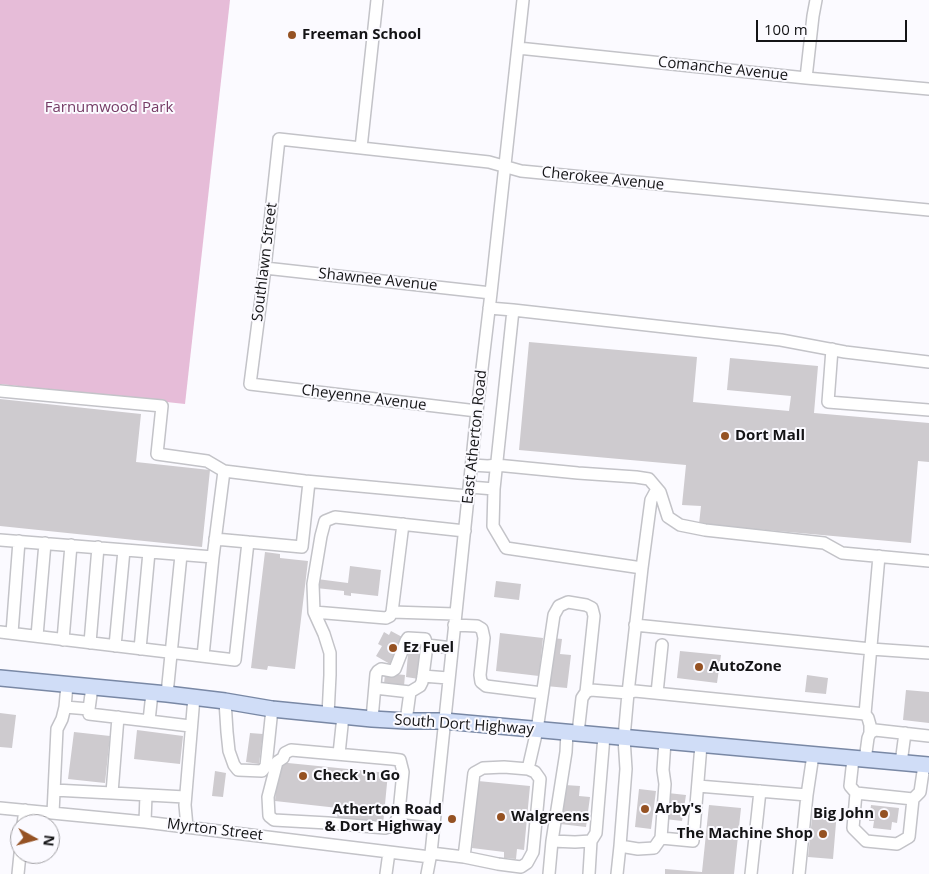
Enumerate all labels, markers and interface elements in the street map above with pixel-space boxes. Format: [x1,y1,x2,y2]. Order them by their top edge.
scale bar [759,10,910,42]
text: 100 m [764,19,808,39]
place label: Freeman School [302,26,421,44]
marker: Freeman School [286,29,298,41]
street label: Comanche Avenue [657,53,789,85]
park label: Farnumwood Park [45,99,173,117]
street label: Cherokee Avenue [541,164,665,194]
street label: Southlawn Street [249,201,281,323]
street label: Shawnee Avenue [318,265,438,295]
street label: East Atherton Road [459,369,491,505]
street label: Cheyenne Avenue [300,381,428,415]
place label: Dort Mall [735,427,805,445]
marker: Dort Mall [719,430,731,442]
place label: Ez Fuel [403,639,454,657]
marker: Ez Fuel [387,642,399,654]
place label: AutoZone [709,658,782,676]
marker: AutoZone [693,661,705,673]
street label: South Dort Highway [394,711,534,739]
place label: Check 'n Go [313,767,400,785]
marker: Check 'n Go [297,770,309,782]
place label: Arby's [655,800,702,818]
place label: Atherton Road & Dort Highway [324,801,442,836]
marker: Arby's [639,803,651,815]
place label: Big John [813,805,874,823]
place label: Walgreens [511,808,589,826]
marker: Big John [878,808,890,820]
marker: Walgreens [495,811,507,823]
marker: Atherton Road & Dort Highway [446,813,458,825]
north arrow [10,814,60,864]
street label: Myrton Street [166,815,264,845]
place label: The Machine Shop [677,825,813,843]
marker: The Machine Shop [817,828,829,840]
text: N [39,834,60,848]

